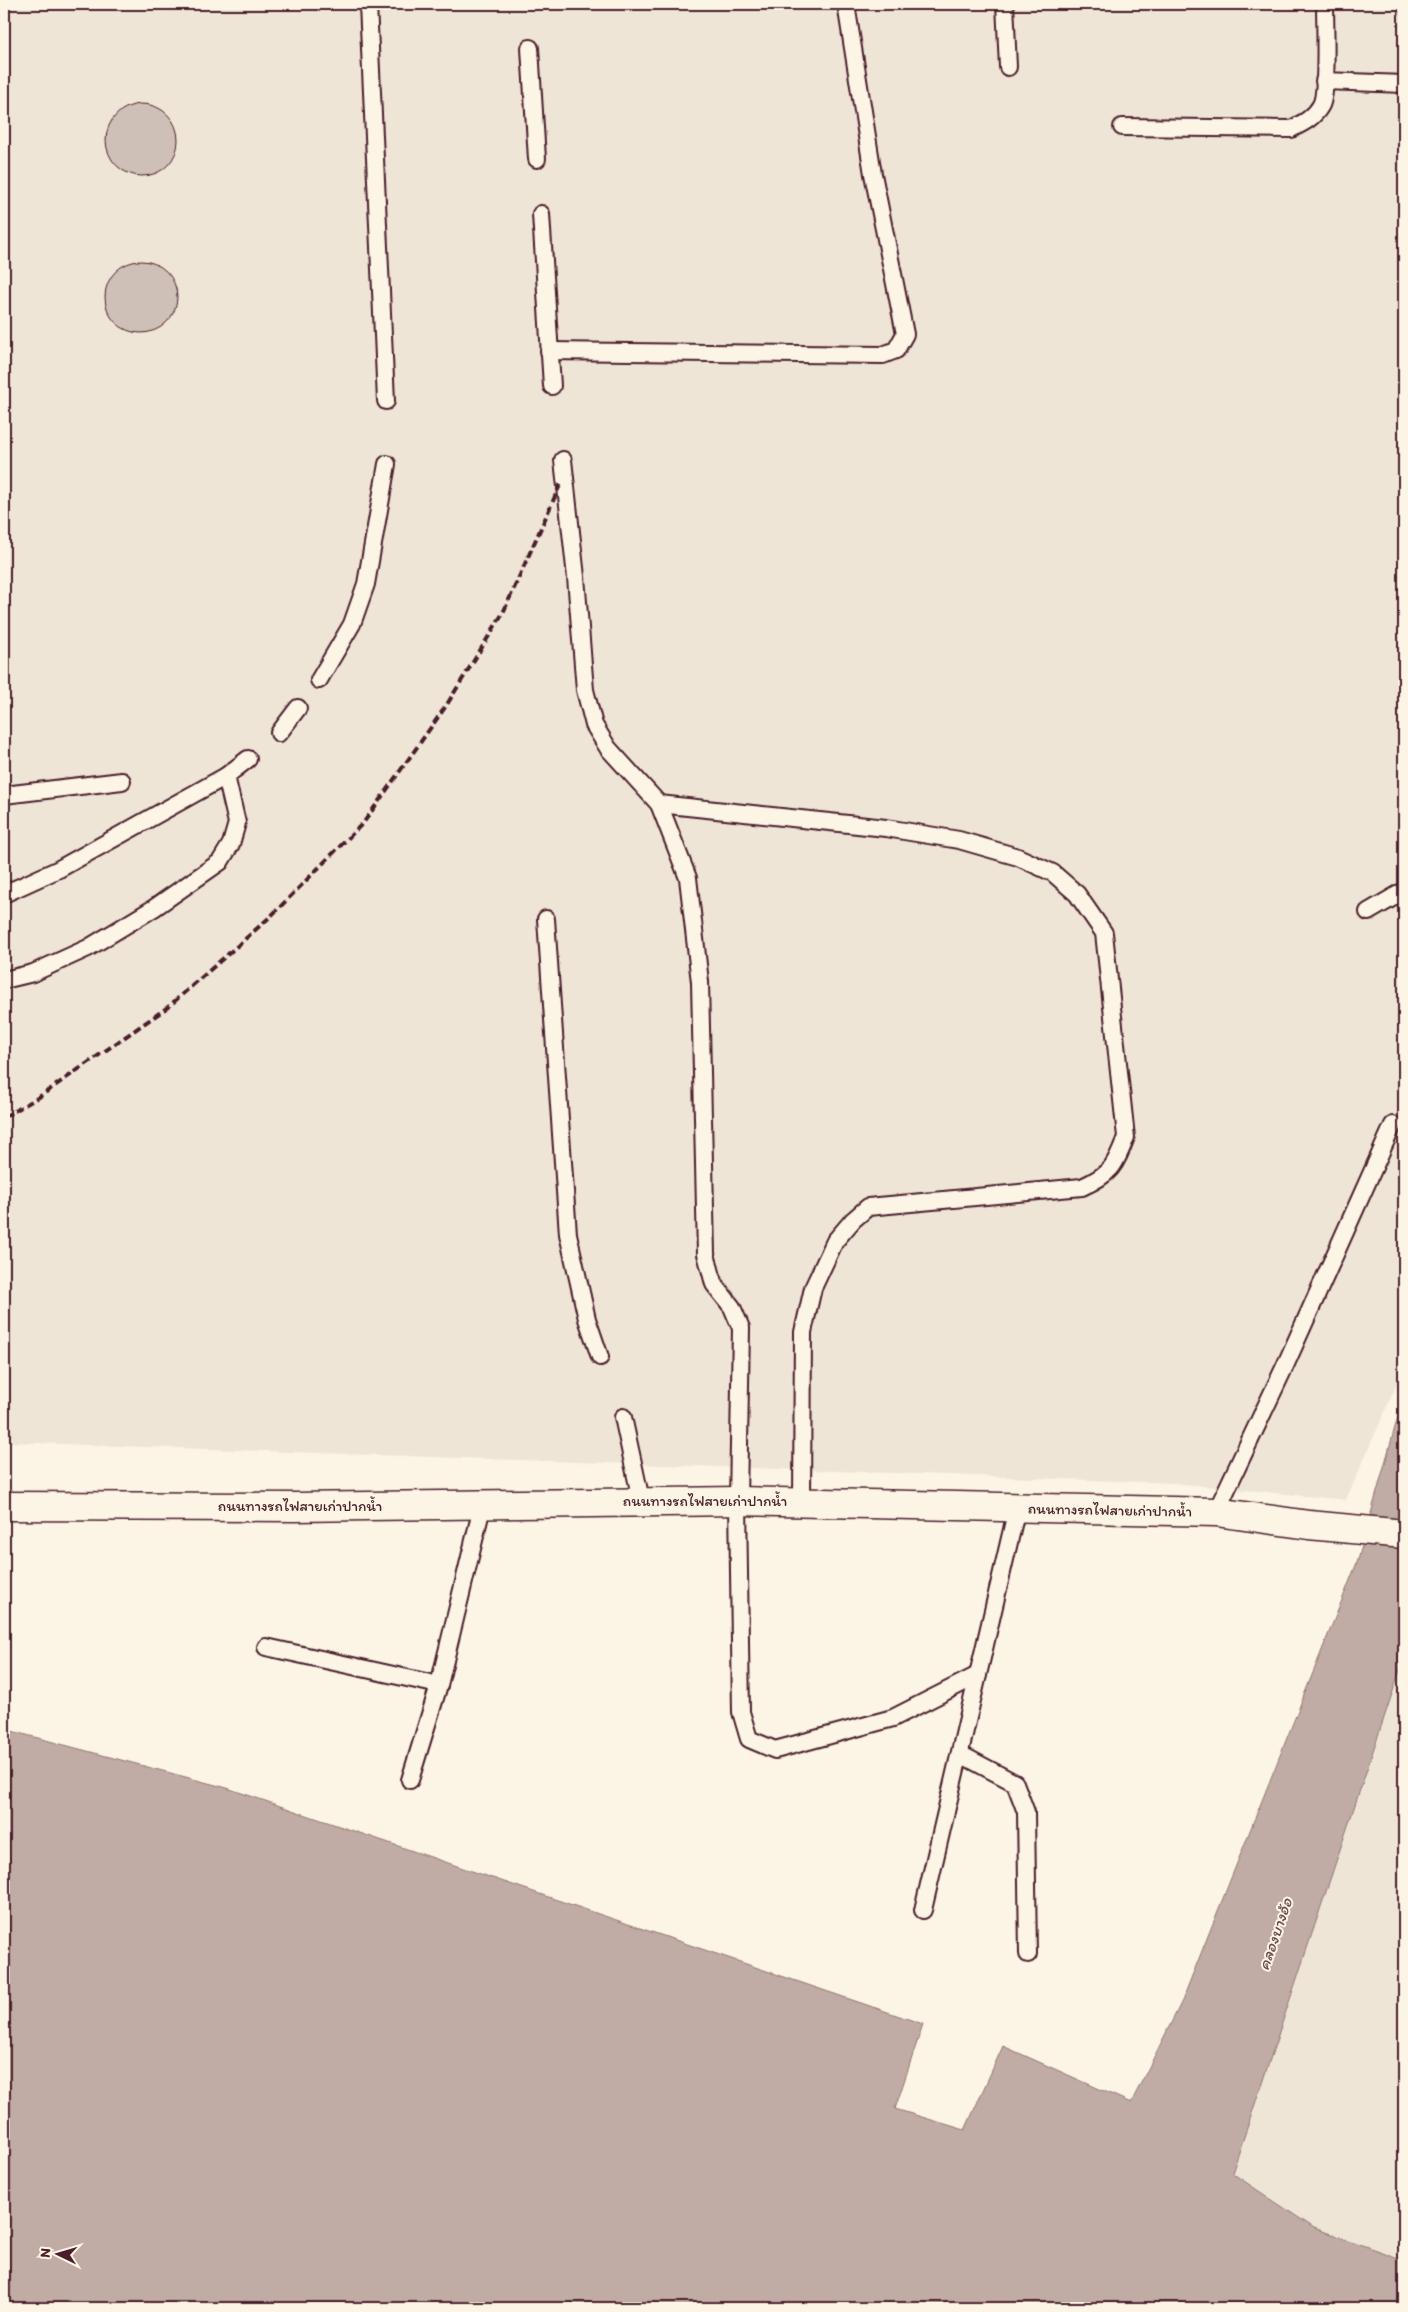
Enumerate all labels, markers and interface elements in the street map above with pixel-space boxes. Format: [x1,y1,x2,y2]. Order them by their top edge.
street label: ถนนทางรถไฟสายเก่าปากน้ำ [623,1491,787,1510]
street label: ถนนทางรถไฟสายเก่าปากน้ำ [218,1496,382,1515]
street label: ถนนทางรถไฟสายเก่าปากน้ำ [1028,1498,1192,1520]
water label: คลองบางอ้อ [1254,1895,1296,1972]
north arrow [32,2230,82,2280]
text: N [37,2247,54,2258]

